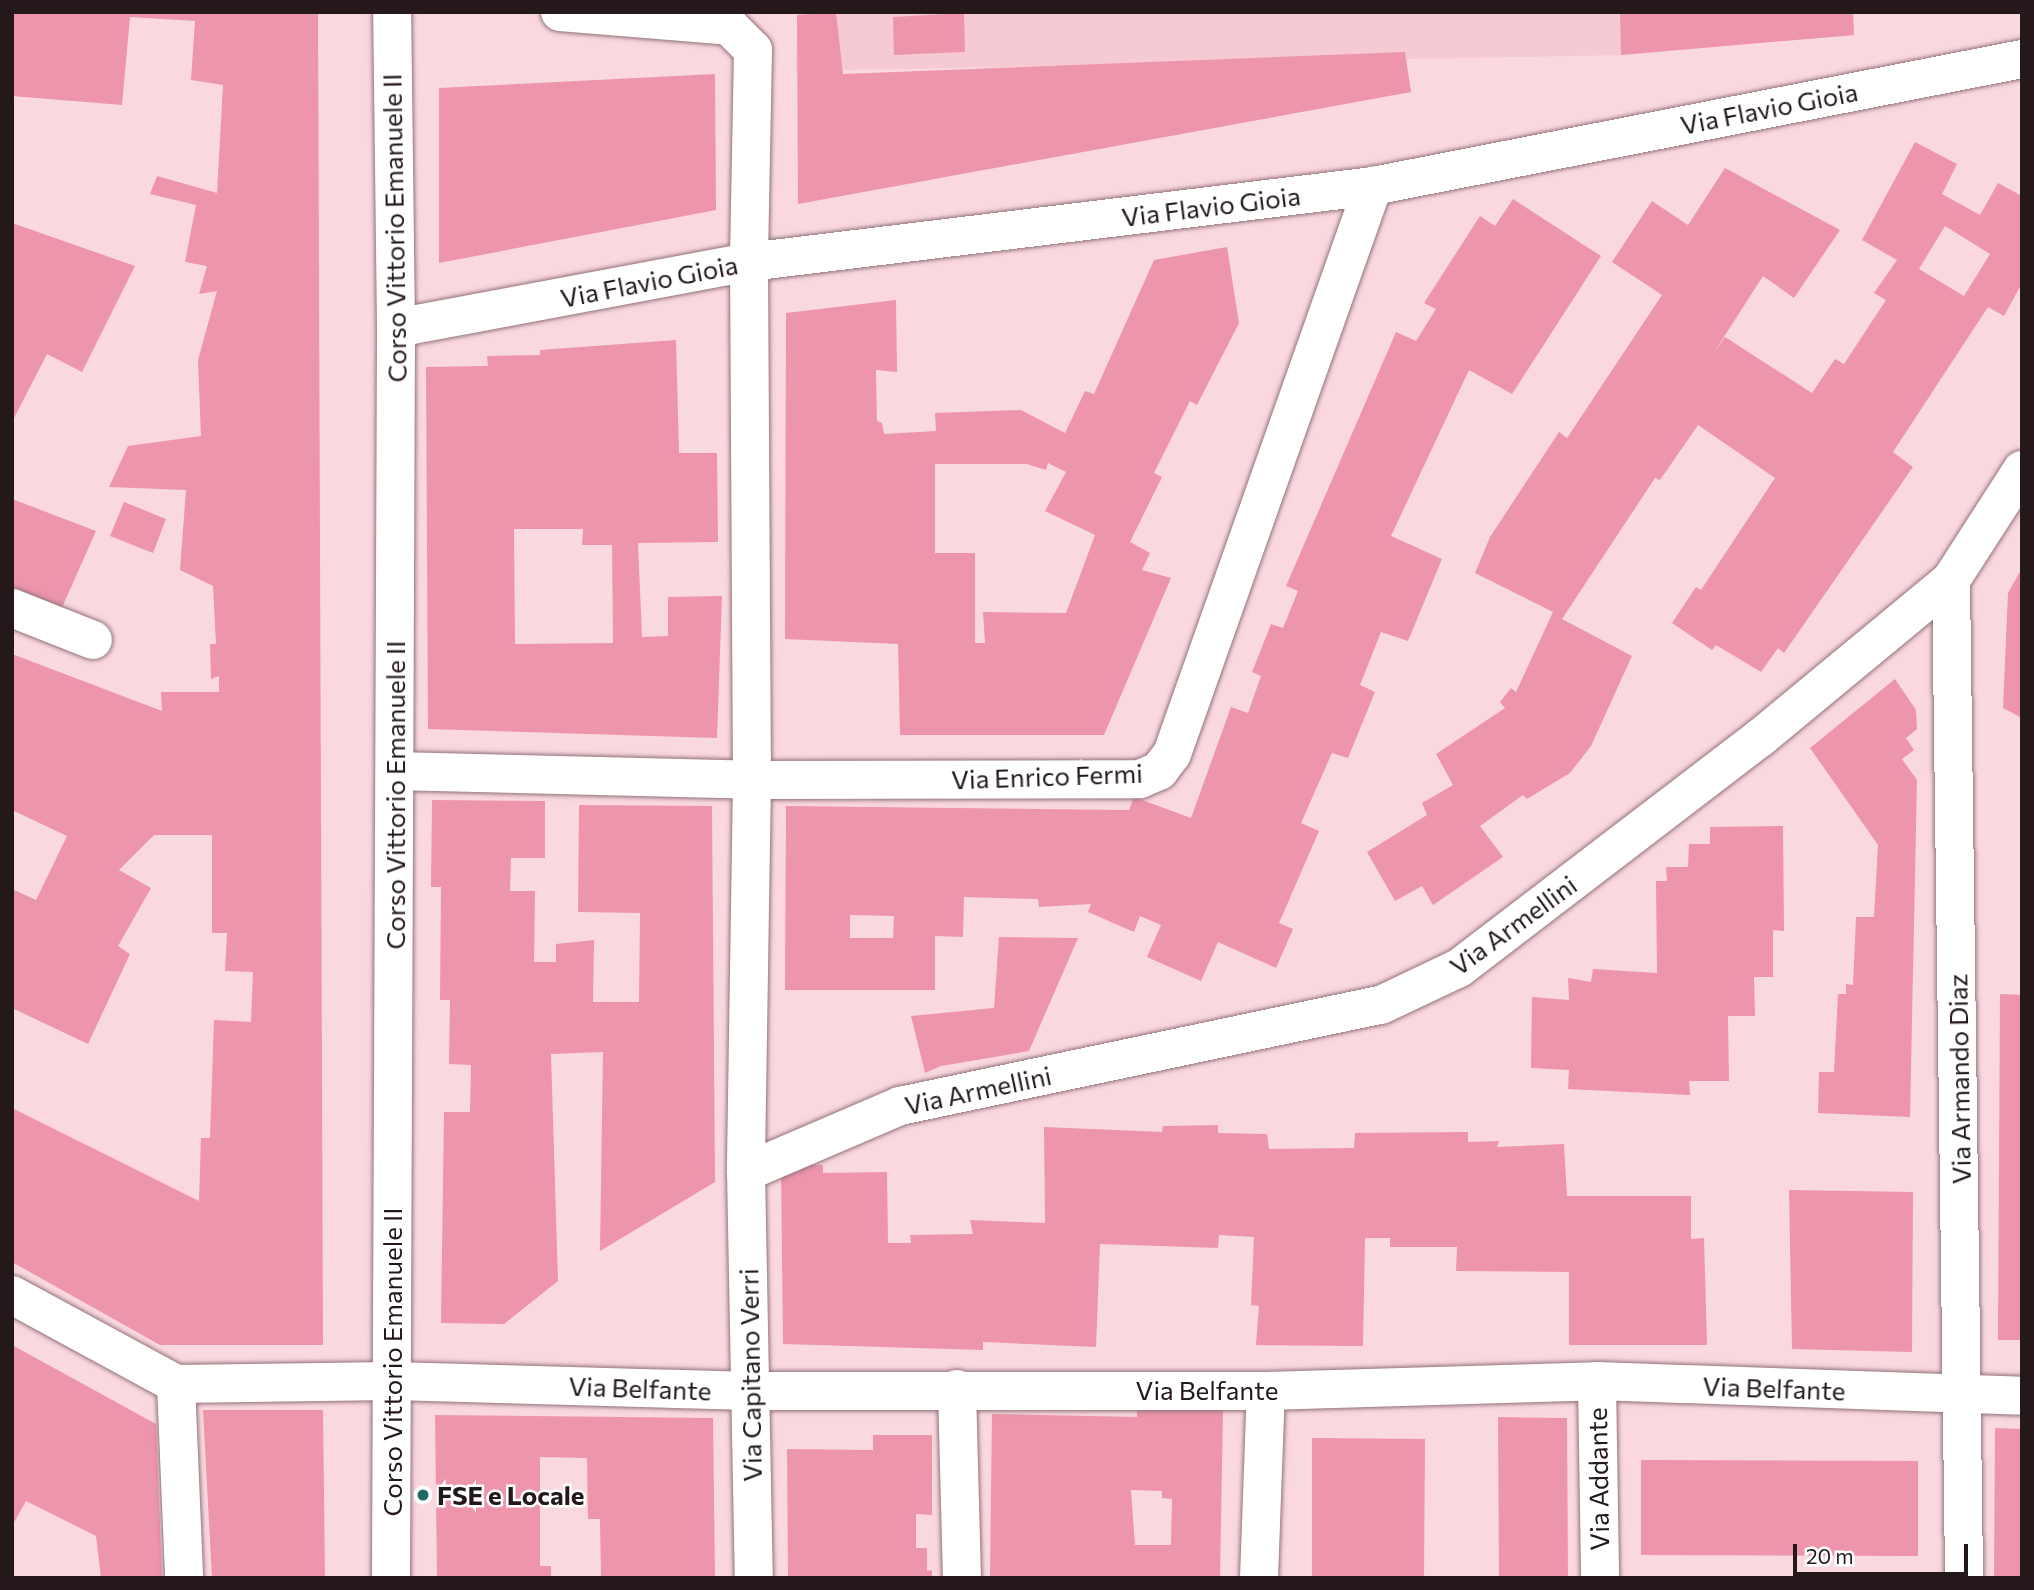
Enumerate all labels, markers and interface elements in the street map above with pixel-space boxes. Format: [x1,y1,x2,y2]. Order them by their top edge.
street label: Corso Vittorio Emanuele II [376,73,412,383]
street label: Via Flavio Gioia [1678,76,1860,140]
street label: Via Flavio Gioia [1120,180,1302,232]
street label: Via Flavio Gioia [558,249,740,313]
street label: Corso Vittorio Emanuele II [379,640,411,950]
street label: Via Enrico Fermi [951,757,1143,795]
street label: Via Armellini [1443,868,1583,982]
street label: Via Armando Diaz [1942,973,1976,1185]
street label: Via Armellini [902,1059,1054,1121]
street label: Corso Vittorio Emanuele II [376,1207,408,1517]
street label: Via Capitano Verri [733,1268,767,1482]
street label: Via Belfante [568,1370,712,1406]
street label: Via Belfante [1702,1370,1846,1406]
street label: Via Belfante [1136,1374,1278,1406]
street label: Via Addante [1581,1407,1615,1551]
place label: FSE e Locale [437,1479,584,1511]
marker: FSE e Locale [415,1487,431,1503]
scale bar [1796,1530,1971,1574]
text: 20 m [1806,1543,1854,1568]

